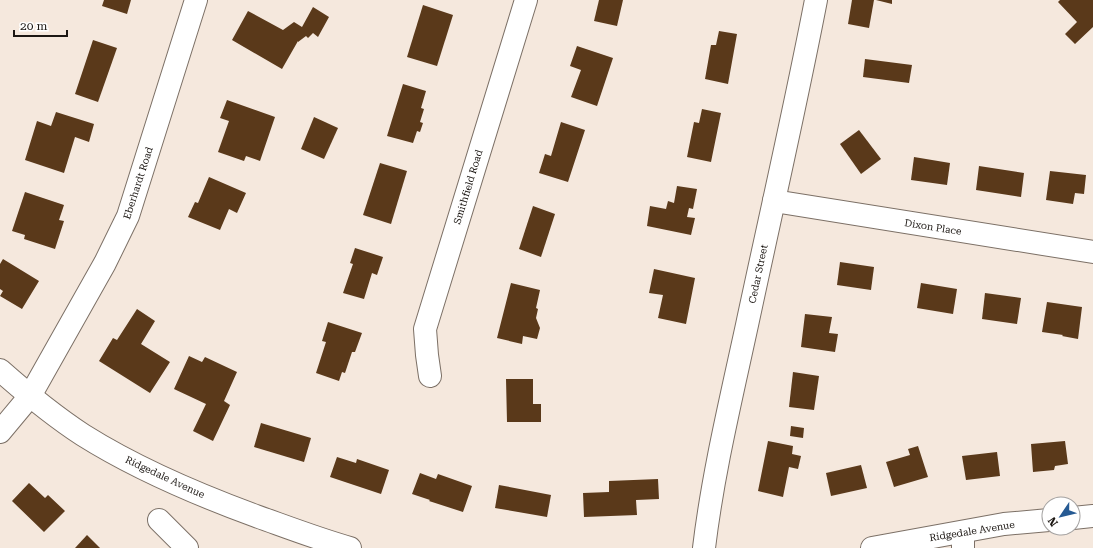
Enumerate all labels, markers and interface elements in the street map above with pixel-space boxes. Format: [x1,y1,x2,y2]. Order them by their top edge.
scale bar [14,12,67,38]
text: 20 m [20,19,47,33]
street label: Eberhardt Road [121,145,155,221]
street label: Smithfield Road [451,148,485,226]
street label: Dixon Place [904,217,963,237]
street label: Cedar Street [746,243,770,304]
street label: Ridgedale Avenue [124,454,207,500]
north arrow [1041,496,1081,536]
text: N [1045,514,1061,529]
street label: Ridgedale Avenue [929,519,1016,543]

